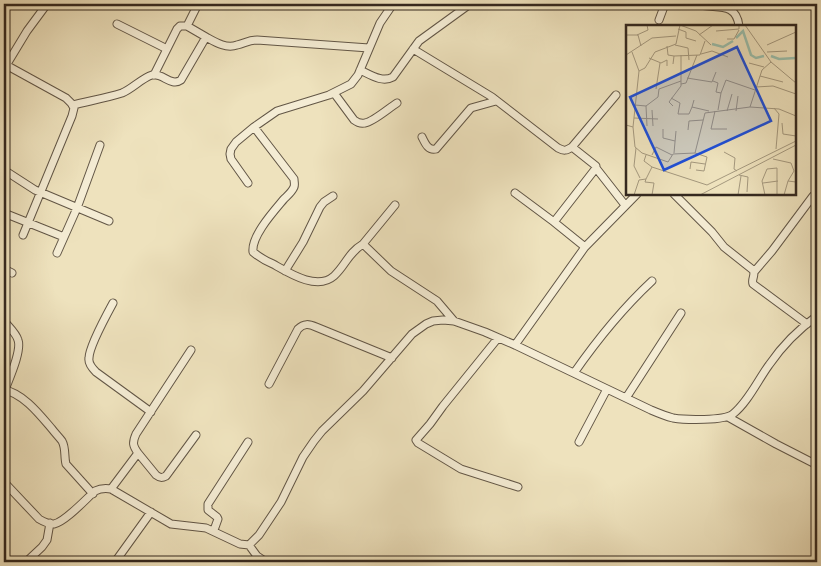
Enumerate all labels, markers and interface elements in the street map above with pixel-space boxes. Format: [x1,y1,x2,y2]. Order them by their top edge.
inset map [626,25,796,195]

